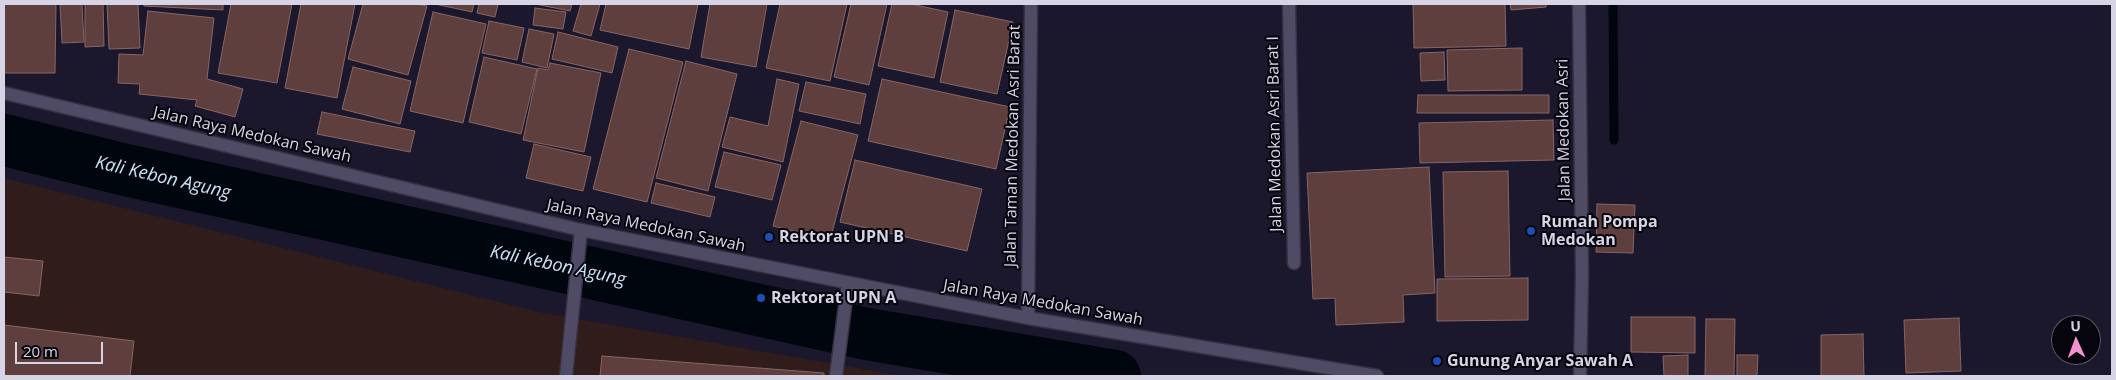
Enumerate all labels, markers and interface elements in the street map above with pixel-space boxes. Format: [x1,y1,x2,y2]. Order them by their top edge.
street label: Jalan Taman Medokan Asri Barat [1001,25,1025,267]
street label: Jalan Medokan Asri Barat I [1264,36,1286,232]
street label: Jalan Medokan Asri [1553,59,1575,201]
street label: Jalan Raya Medokan Sawah [151,103,353,167]
water label: Kali Kebon Agung [93,152,233,204]
street label: Jalan Raya Medokan Sawah [545,196,747,256]
place label: Rumah Pompa Medokan [1541,212,1658,250]
marker: Rumah Pompa Medokan [1525,225,1537,237]
place label: Rektorat UPN B [779,227,904,247]
marker: Rektorat UPN B [763,231,775,243]
water label: Kali Kebon Agung [488,241,628,291]
street label: Jalan Raya Medokan Sawah [942,276,1144,330]
place label: Rektorat UPN A [771,288,896,308]
marker: Rektorat UPN A [755,292,767,304]
north arrow [2051,315,2101,365]
text: U [2070,316,2081,335]
scale bar [18,332,105,364]
text: 20 m [23,341,58,361]
place label: Gunung Anyar Sawah A [1447,351,1633,371]
marker: Gunung Anyar Sawah A [1431,355,1443,367]

